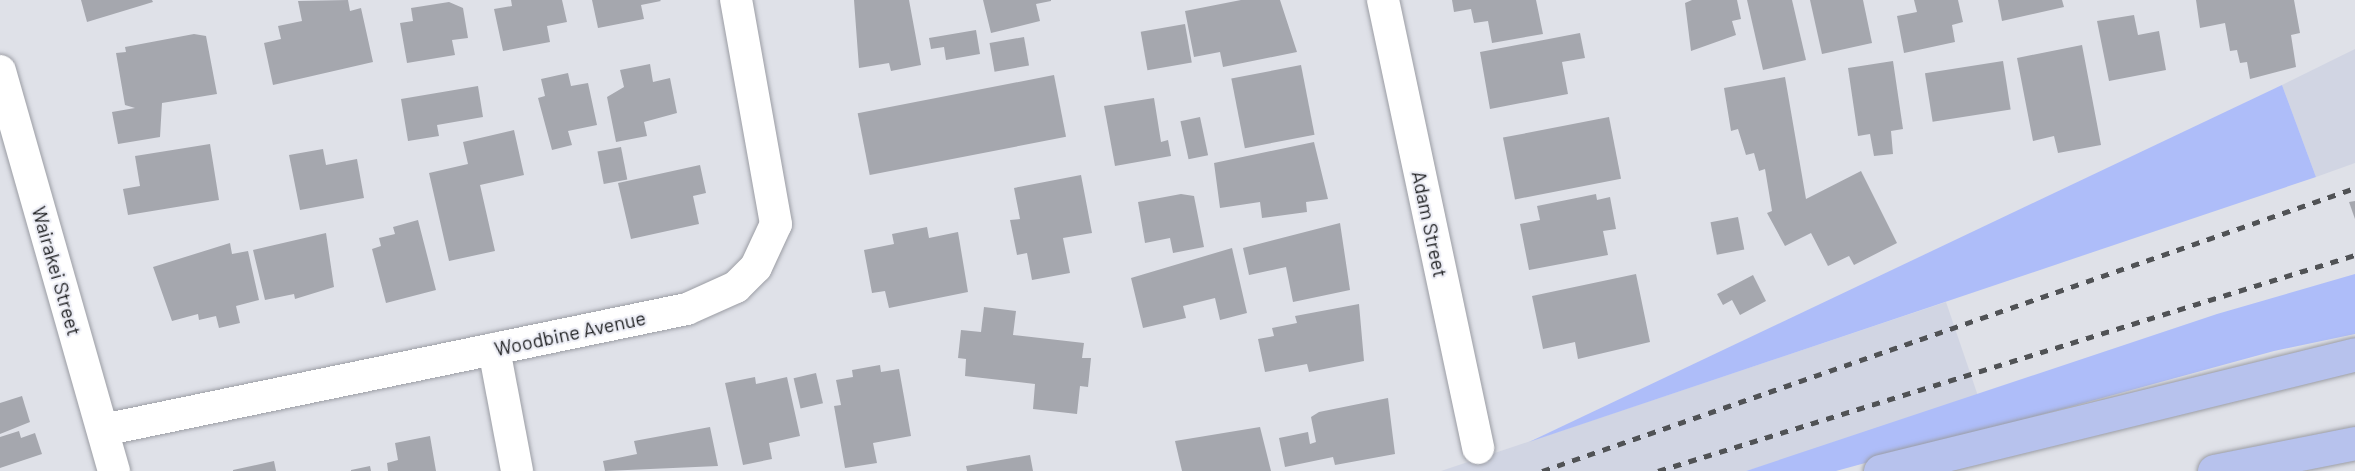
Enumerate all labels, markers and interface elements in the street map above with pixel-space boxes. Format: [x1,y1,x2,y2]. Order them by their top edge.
street label: Adam Street [1407,169,1453,279]
street label: Wairakei Street [27,204,87,338]
street label: Woodbine Avenue [492,305,648,361]

